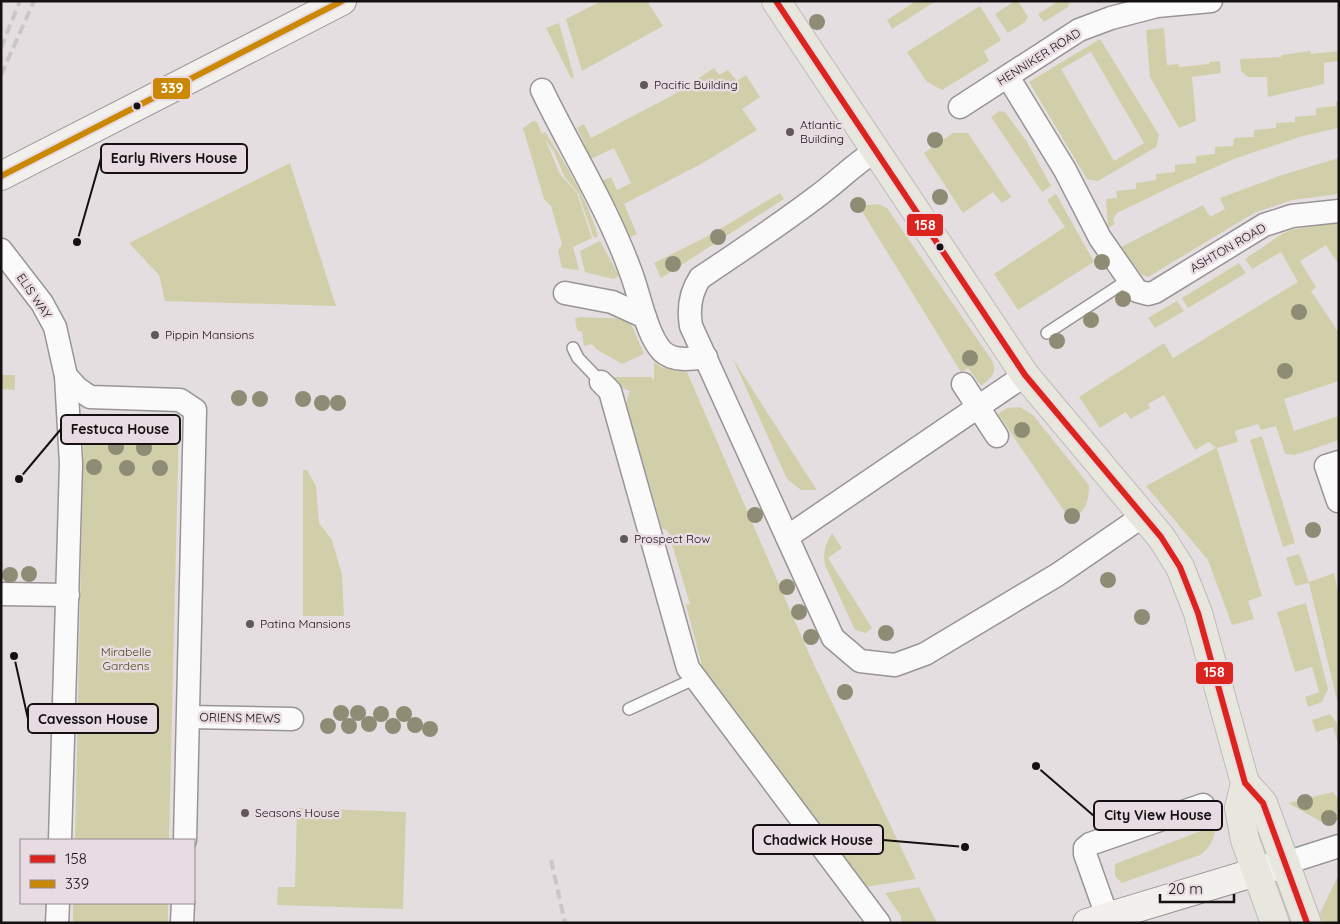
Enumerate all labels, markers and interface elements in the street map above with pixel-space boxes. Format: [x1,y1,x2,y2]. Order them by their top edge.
street label: HENNIKER ROAD [994,25,1084,88]
line badge: 339 [152,77,191,100]
place label: Pacific Building [654,77,738,92]
text: 339 [161,79,184,97]
marker: Pacific Building [638,79,650,91]
unlabelled marker [132,101,142,111]
place label: Atlantic Building [800,117,844,146]
marker: Atlantic Building [784,126,796,138]
callout: Early Rivers House [101,144,247,173]
text: Early Rivers House [111,149,237,167]
line badge: 158 [906,213,944,237]
text: 158 [914,216,936,234]
street label: ASHTON ROAD [1187,220,1269,275]
unlabelled marker [935,242,945,252]
street label: ELIS WAY [14,270,55,322]
place label: Pippin Mansions [165,327,255,342]
marker: Pippin Mansions [149,329,161,341]
callout: Festuca House [61,415,180,444]
text: Festuca House [71,420,169,438]
place label: Prospect Row [634,531,710,546]
marker: Prospect Row [618,533,630,545]
place label: Patina Mansions [260,616,351,631]
marker: Patina Mansions [244,618,256,630]
park label: Mirabelle Gardens [101,644,151,673]
line badge: 158 [1195,661,1234,685]
text: 158 [1203,663,1225,681]
callout: Cavesson House [28,704,158,733]
street label: ORIENS MEWS [200,709,281,726]
text: Cavesson House [38,710,148,728]
callout: City View House [1094,801,1222,830]
place label: Seasons House [255,805,340,820]
text: City View House [1104,806,1212,824]
marker: Seasons House [239,807,251,819]
callout: Chadwick House [753,825,883,854]
text: Chadwick House [763,831,873,849]
legend [20,839,195,904]
text: 158 [65,849,87,868]
scale bar [1160,872,1234,904]
text: 339 [65,874,89,893]
text: 20 m [1168,879,1203,898]

